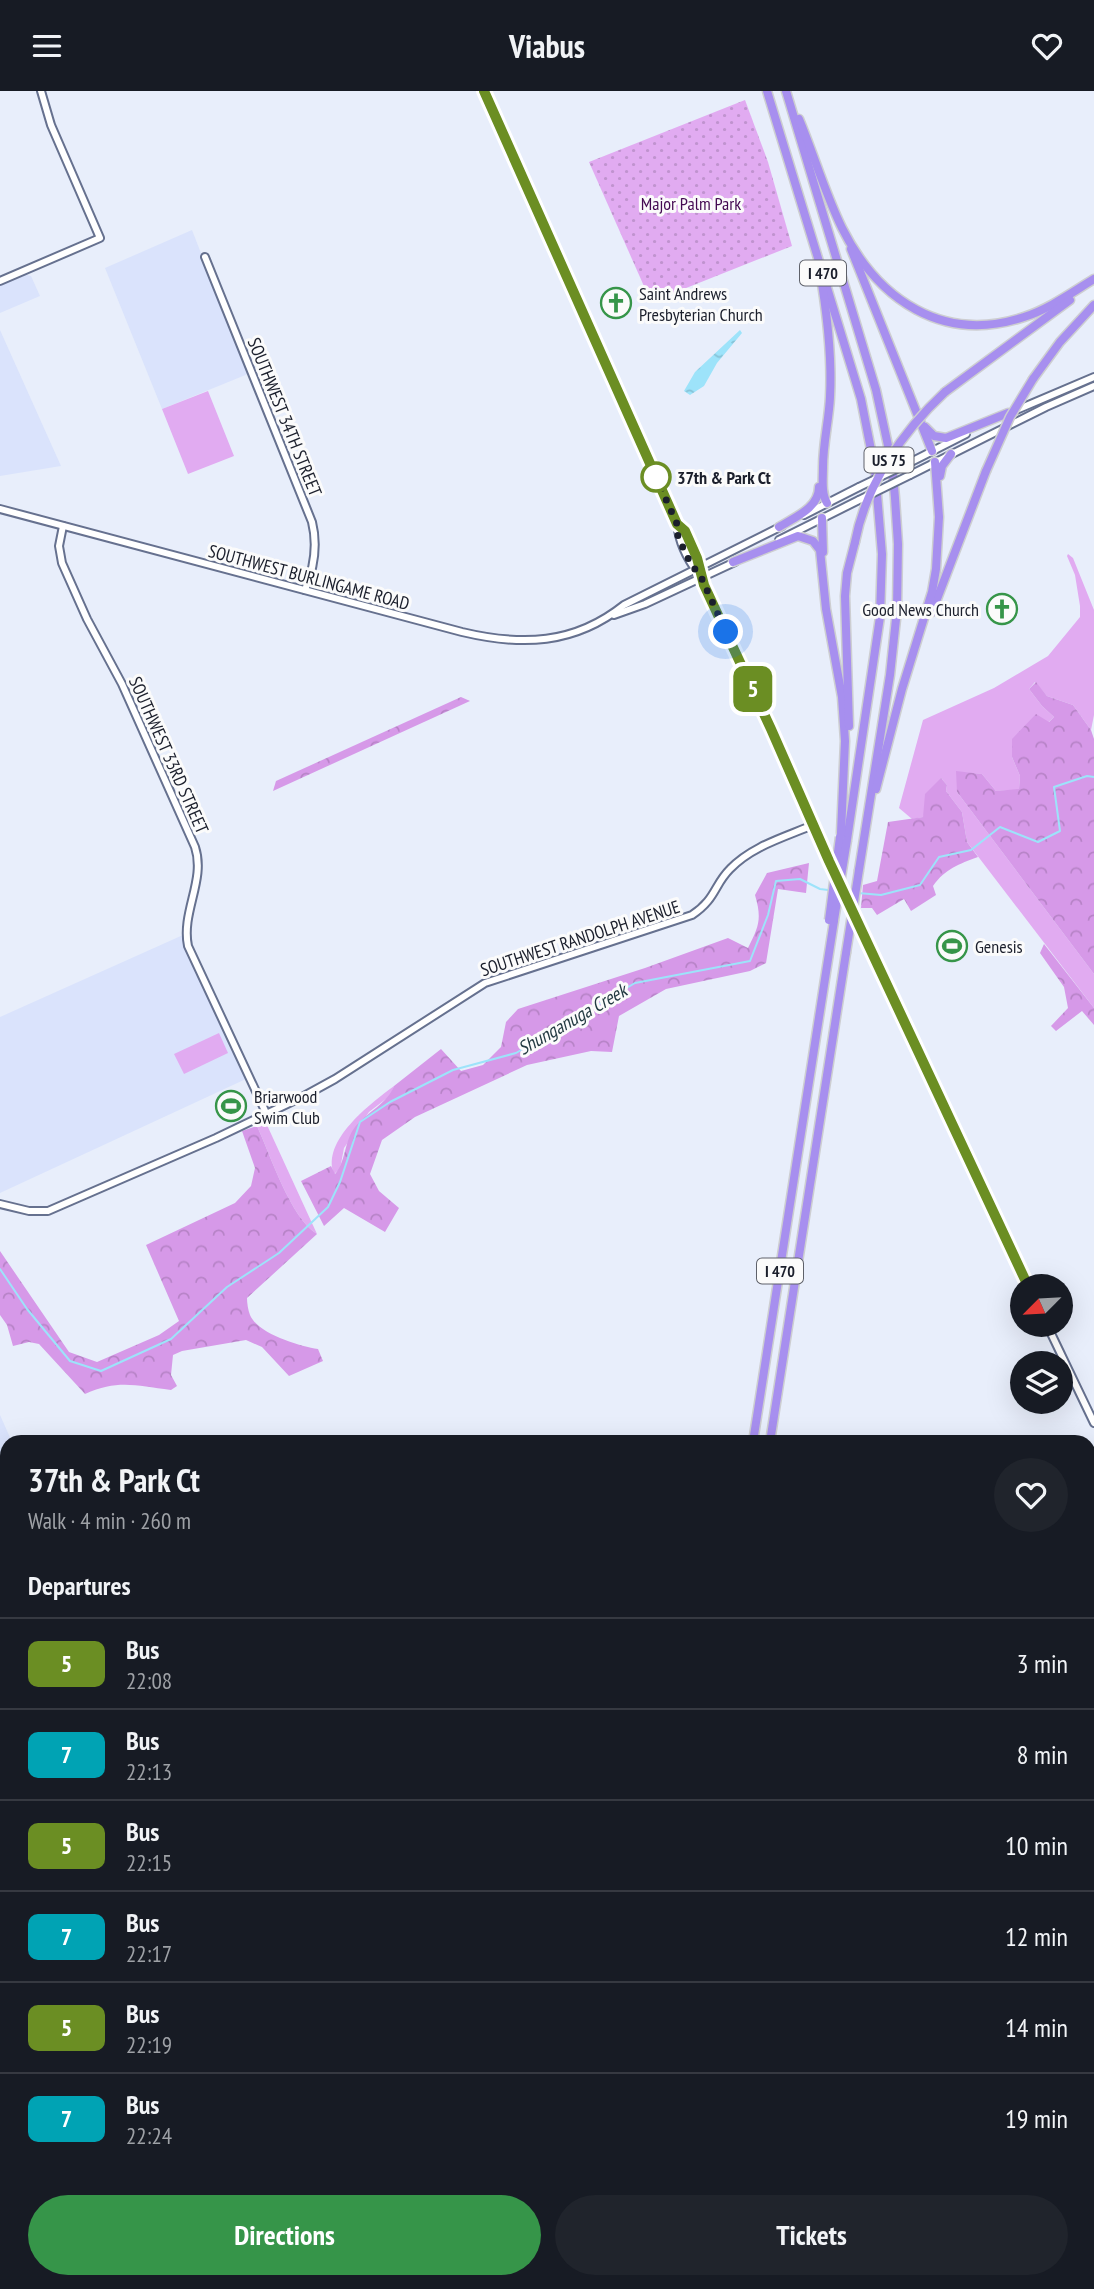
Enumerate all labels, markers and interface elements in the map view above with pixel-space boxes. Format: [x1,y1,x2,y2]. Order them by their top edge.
text: Viabus [509,25,585,67]
icon: menu [28,27,66,65]
icon: heart [1028,27,1066,65]
park label: Major Palm Park [641,192,741,215]
road number: I 470 [800,261,846,285]
place label: Saint Andrews Presbyterian Church [639,282,763,326]
church icon: Saint Andrews Presbyterian Church [599,286,633,320]
street label: SOUTHWEST 34TH STREET [243,334,327,500]
road number: US 75 [864,447,914,473]
marker: 37th & Park Ct [641,462,671,492]
place label: 37th & Park Ct [677,466,771,489]
street label: SOUTHWEST BURLINGAME ROAD [206,539,412,615]
church icon: Good News Church [985,592,1019,626]
place label: Good News Church [862,598,979,621]
your location [708,614,743,649]
line badge: 5 [730,666,776,712]
street label: SOUTHWEST 33RD STREET [124,673,214,837]
text: 5 [747,673,759,704]
street label: SOUTHWEST RANDOLPH AVENUE [477,895,683,981]
sports icon: Genesis [935,929,969,963]
place label: Genesis [975,935,1023,958]
water label: Shunganuga Creek [513,977,633,1060]
place label: Briarwood Swim Club [254,1085,320,1129]
sports icon: Briarwood Swim Club [214,1089,248,1123]
road number: I 470 [757,1259,803,1283]
north arrow [1010,1274,1073,1337]
map controls [1010,1274,1073,1414]
button: layers [1010,1351,1073,1414]
text: 37th & Park Ct [28,1458,200,1501]
button: heart [994,1458,1068,1532]
text: Walk · 4 min · 260 m [28,1506,191,1535]
text: Departures [28,1569,131,1602]
text: Bus [126,1633,159,1666]
text: 3 min [1017,1647,1068,1680]
text: 5 [61,1648,72,1679]
text: 22:08 [126,1666,172,1695]
text: Bus [126,1724,159,1757]
text: 8 min [1017,1738,1068,1771]
text: 7 [61,1739,72,1770]
text: 22:13 [126,1757,172,1786]
text: Bus [126,1815,159,1848]
text: 10 min [1005,1829,1068,1862]
text: 5 [61,1830,72,1861]
text: 22:15 [126,1848,172,1877]
text: Bus [126,1906,159,1939]
text: 12 min [1005,1920,1068,1953]
text: 7 [61,1921,72,1952]
text: 22:17 [126,1939,172,1968]
text: Bus [126,1997,159,2030]
text: 14 min [1005,2011,1068,2044]
text: 5 [61,2012,72,2043]
text: 22:19 [126,2030,172,2059]
text: Bus [126,2088,159,2121]
text: 19 min [1005,2102,1068,2135]
text: 7 [61,2103,72,2134]
text: 22:24 [126,2121,172,2150]
button: Directions [28,2195,541,2275]
button: Tickets [555,2195,1068,2275]

